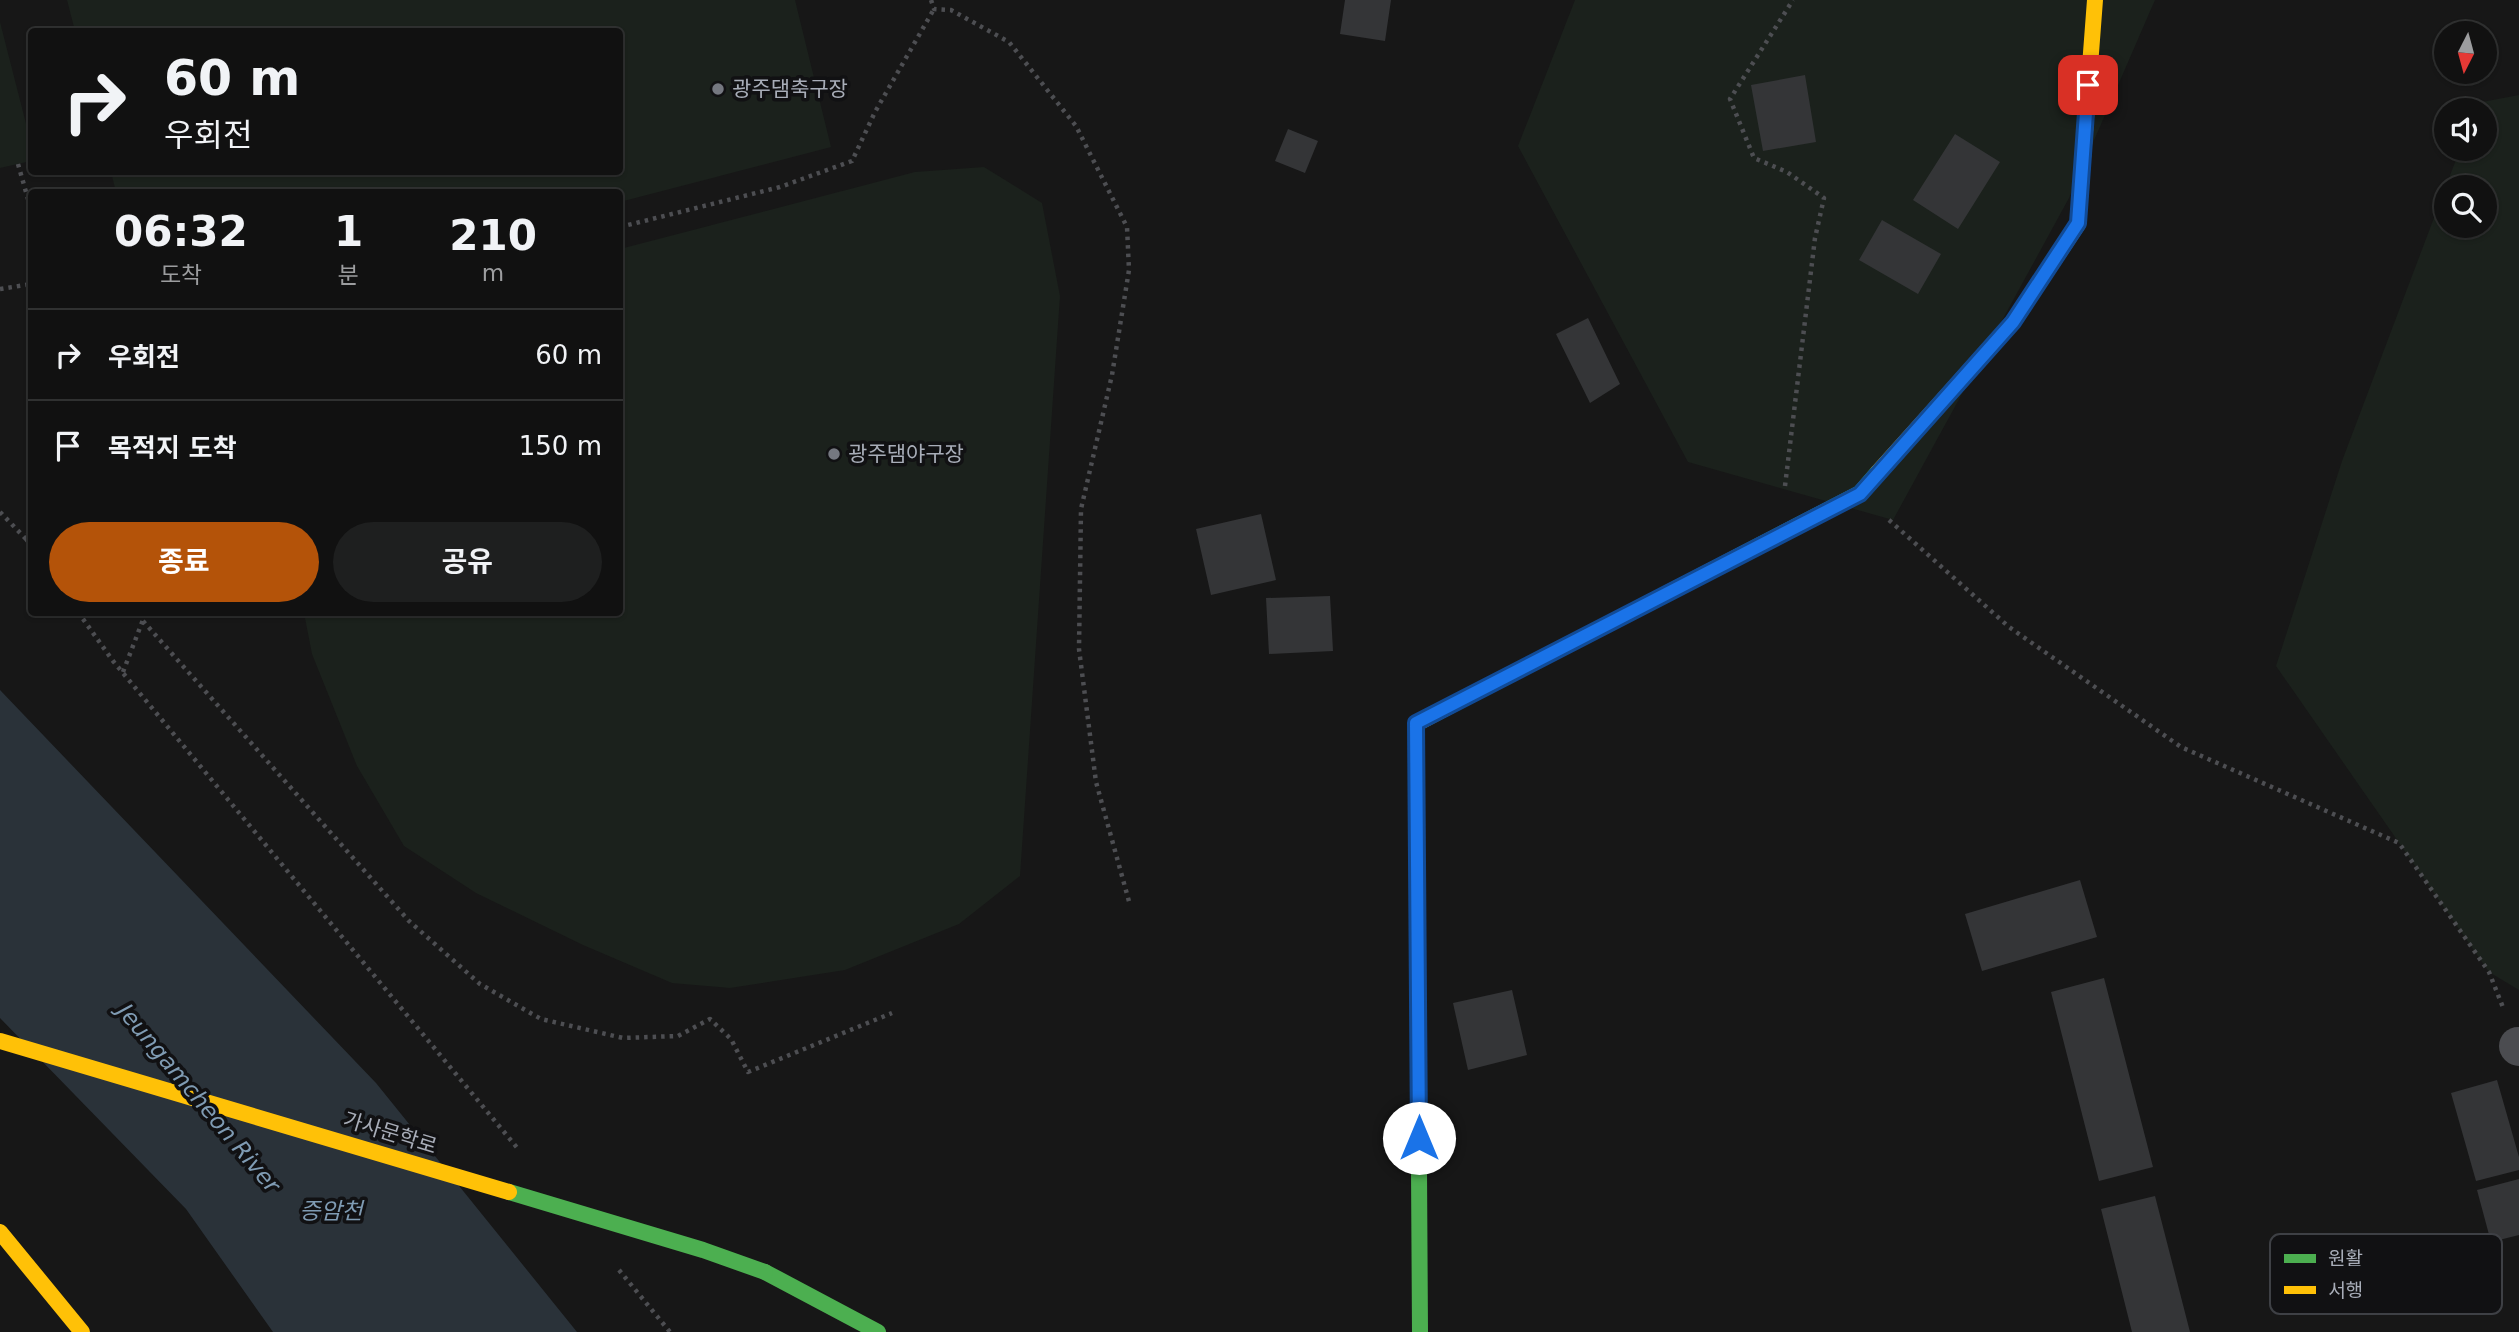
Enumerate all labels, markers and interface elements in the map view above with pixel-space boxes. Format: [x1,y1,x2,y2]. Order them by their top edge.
north arrow [2434,21,2497,84]
map controls [2434,21,2497,238]
text: 60 m [164,50,300,107]
pin [2058,55,2118,115]
icon: right [49,56,140,147]
icon: arrive [2069,66,2107,104]
place label: 광주댐축구장 [732,77,848,101]
marker: 광주댐축구장 [710,81,726,97]
button: sound [2434,98,2497,161]
text: 우회전 [164,116,252,154]
button: search [2434,175,2497,238]
text: 06:32 [114,207,248,256]
text: 1 [334,207,363,256]
text: 210 [449,211,537,260]
text: m [482,260,504,286]
text: 도착 [160,262,202,288]
text: 분 [338,262,359,288]
icon: right [49,336,87,374]
text: 60 m [535,340,602,370]
text: 우회전 [108,342,180,372]
icon: arrive [49,427,87,465]
text: 150 m [519,431,602,461]
text: 목적지 도착 [108,433,237,463]
place label: 광주댐야구장 [848,442,964,466]
marker: 광주댐야구장 [826,446,842,462]
button: 종료 [49,522,319,602]
button: 공유 [333,522,602,602]
water label: Jeungamcheon River [110,995,286,1199]
position arrow [1382,1101,1456,1175]
street label: 가사문학로 [340,1107,440,1159]
water label: 증암천 [299,1198,366,1224]
legend [2270,1234,2502,1314]
text: 원활 [2328,1247,2363,1269]
text: 서행 [2328,1279,2363,1301]

